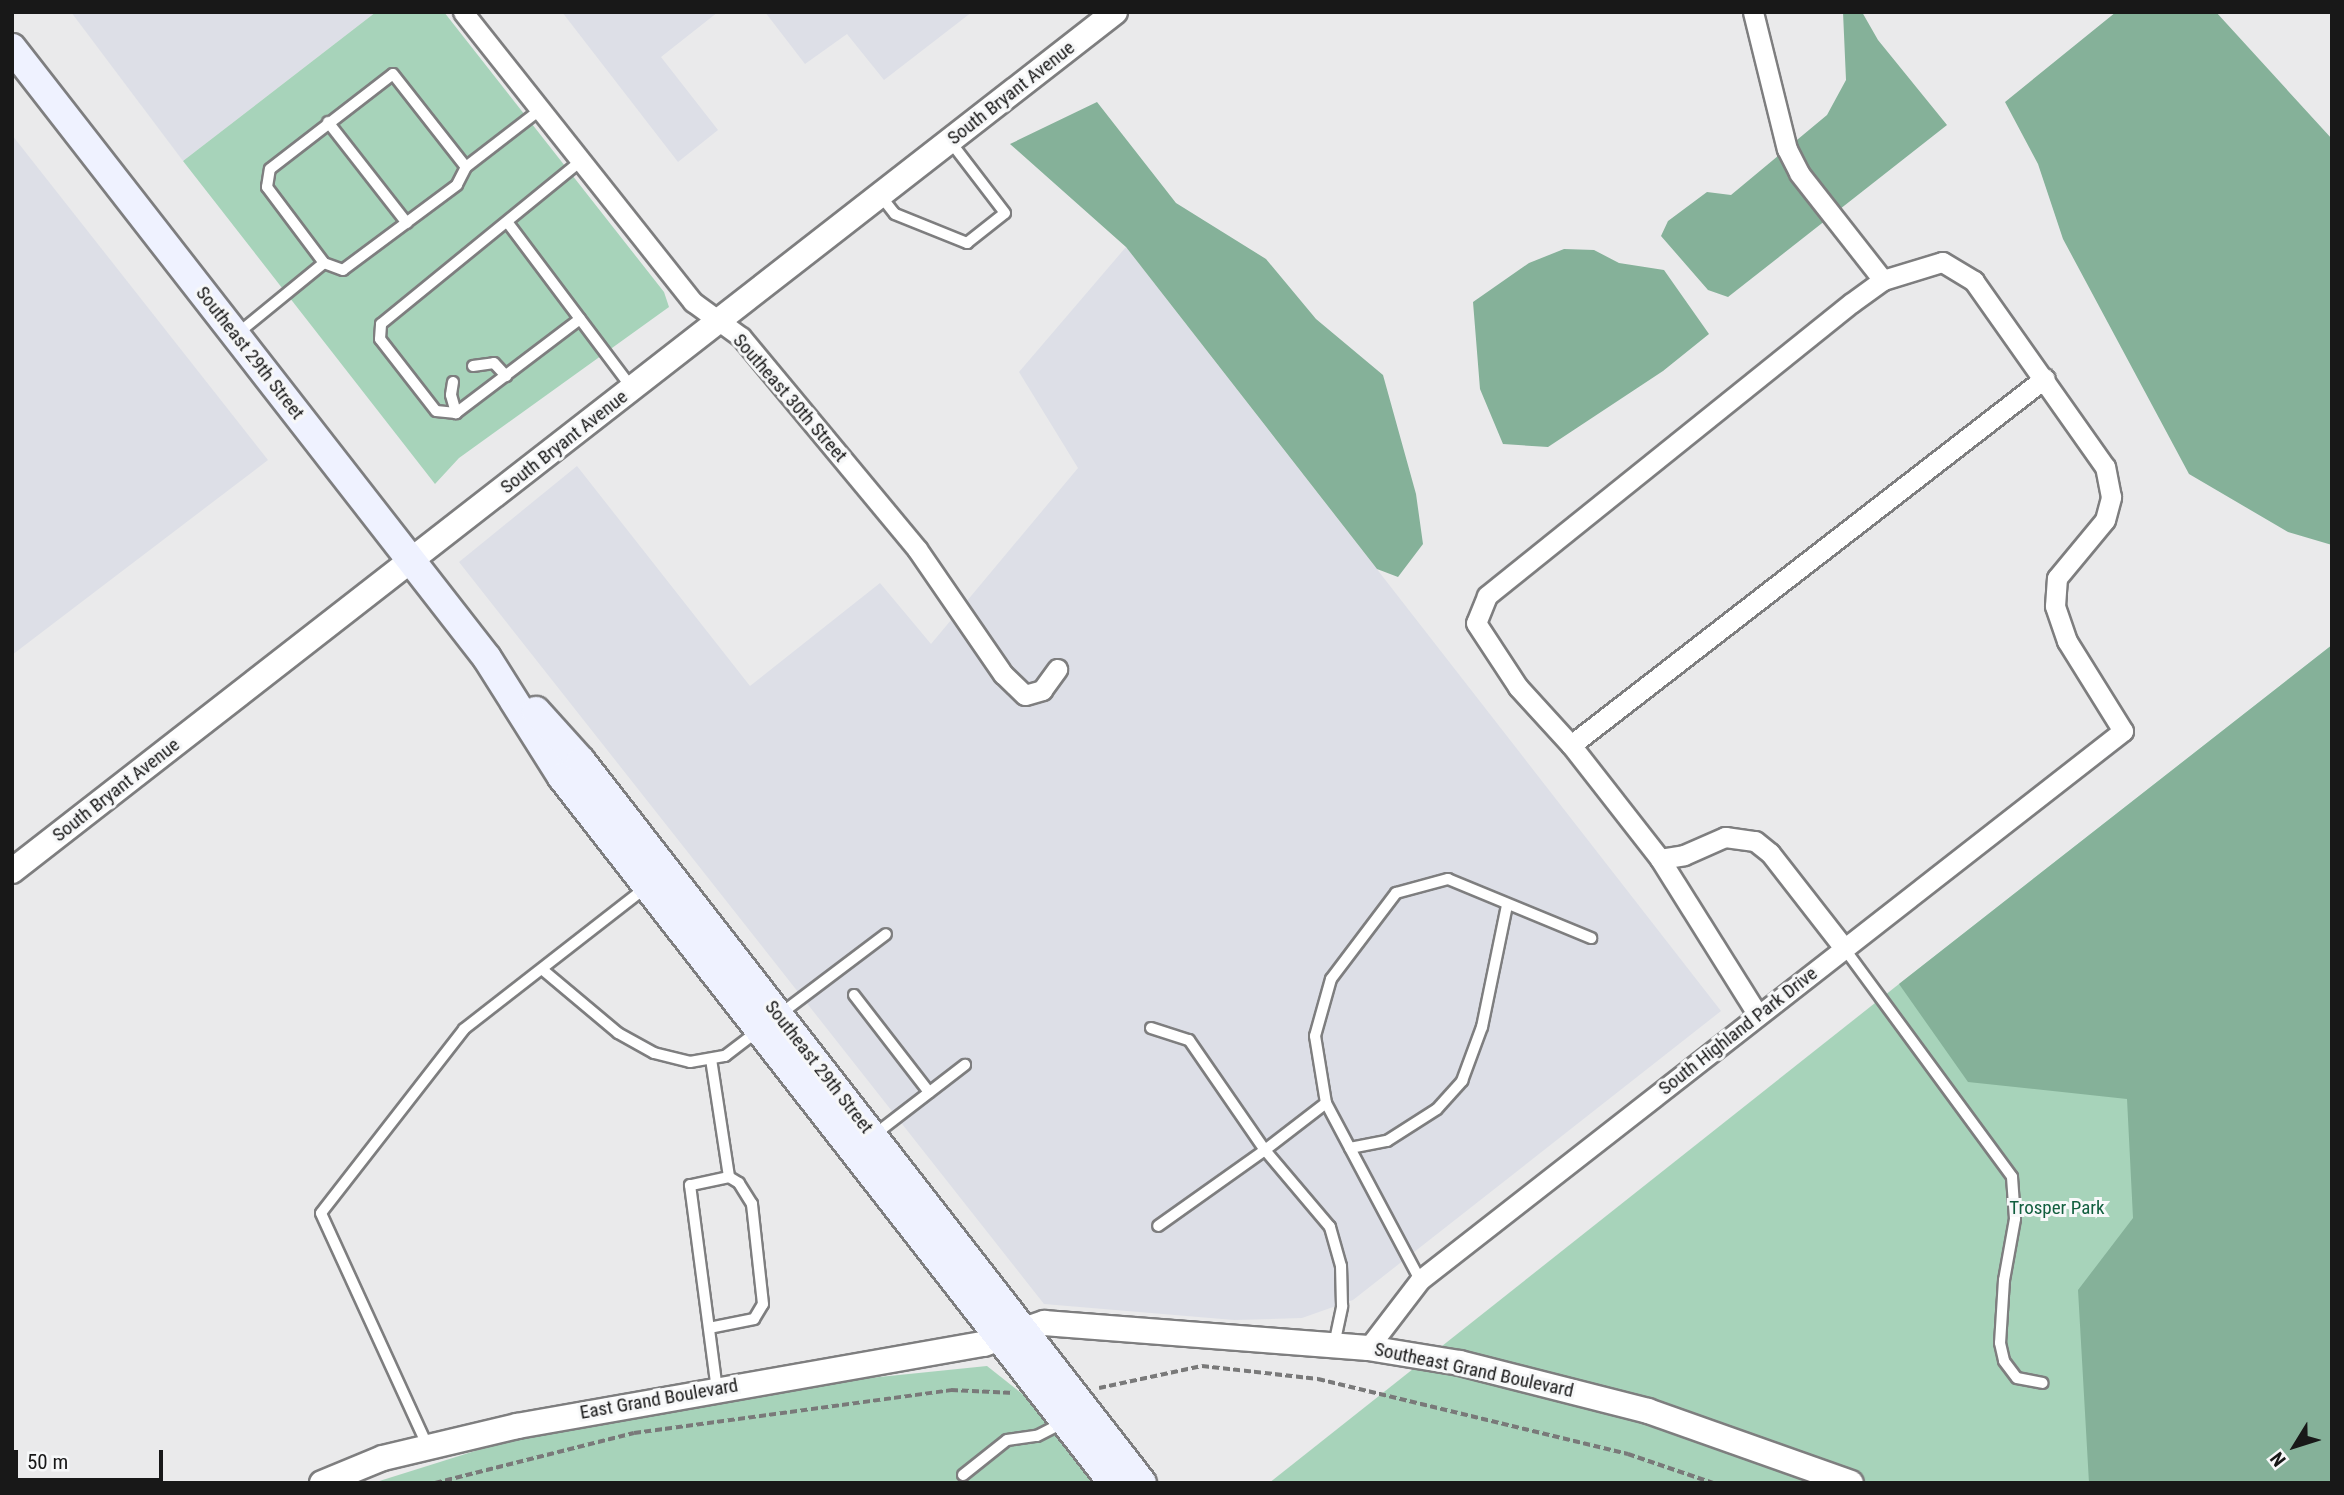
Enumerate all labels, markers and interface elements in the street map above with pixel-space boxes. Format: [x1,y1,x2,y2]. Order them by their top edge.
street label: South Bryant Avenue [943,36,1079,150]
street label: Southeast 29th Street [191,282,309,424]
street label: Southeast 30th Street [728,329,852,467]
street label: South Bryant Avenue [496,385,632,499]
street label: South Bryant Avenue [48,733,184,847]
street label: South Highland Park Drive [1654,962,1822,1100]
street label: Southeast 29th Street [760,996,878,1138]
park label: Trosper Park [2009,1197,2105,1219]
street label: Southeast Grand Boulevard [1372,1338,1576,1402]
street label: East Grand Boulevard [578,1374,740,1424]
north arrow [2260,1411,2330,1481]
scale bar [18,1436,166,1480]
text: N [2265,1448,2291,1471]
text: 50 m [27,1450,68,1474]

